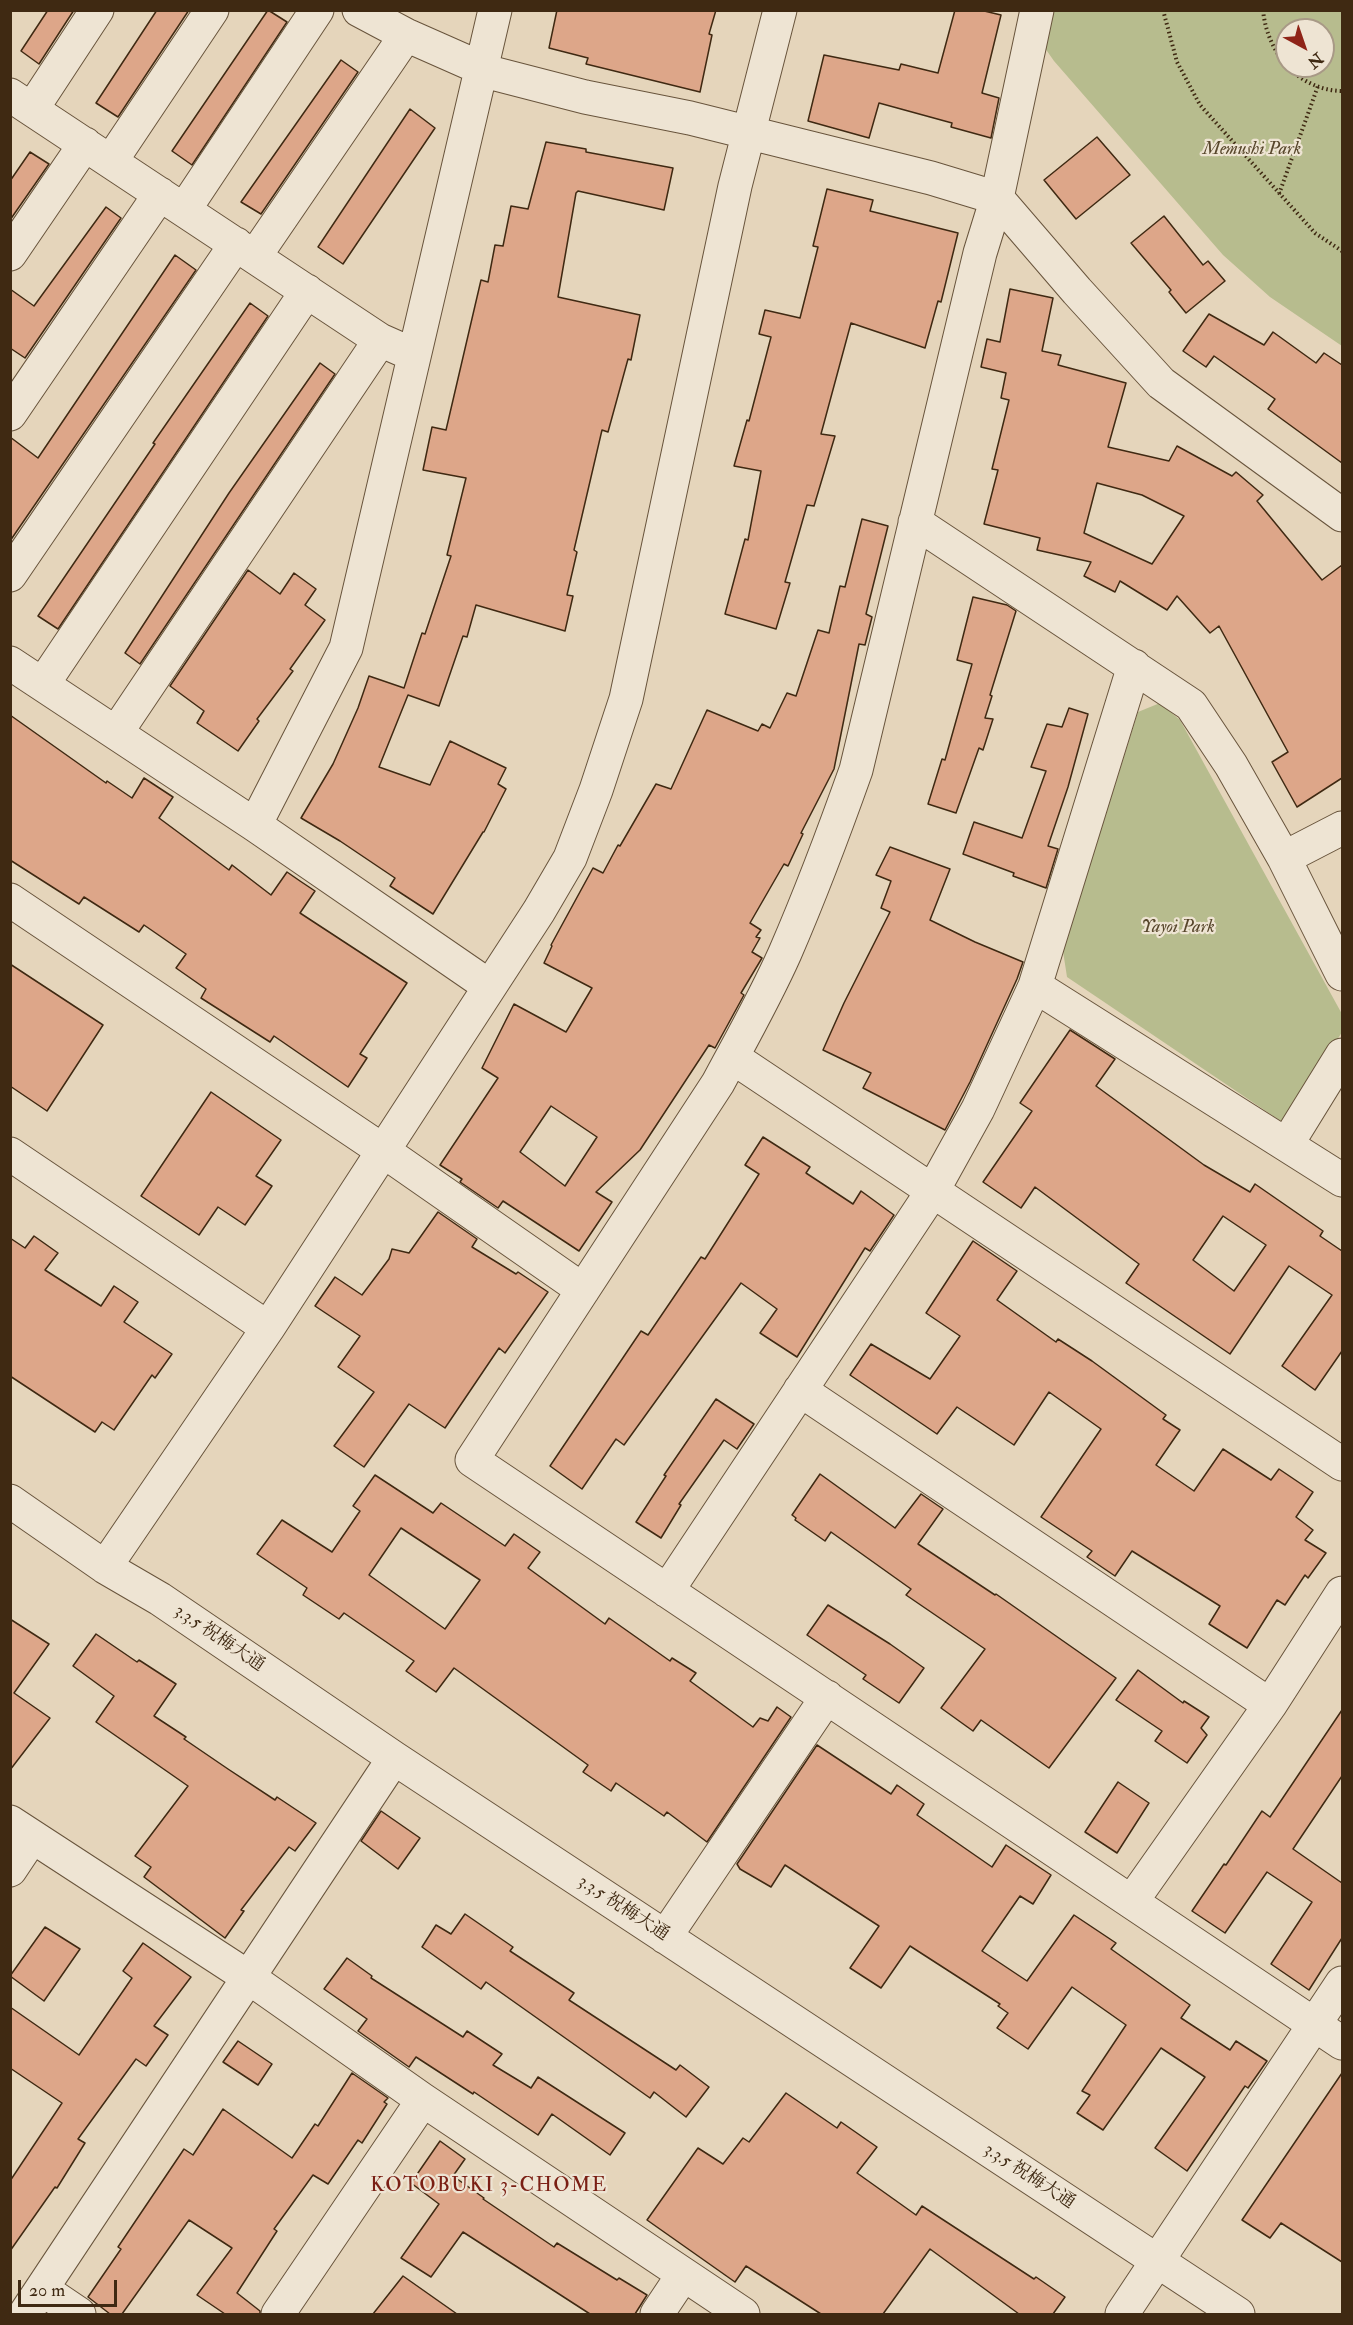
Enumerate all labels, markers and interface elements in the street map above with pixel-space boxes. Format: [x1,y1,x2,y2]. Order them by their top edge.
north arrow [1275,18,1335,78]
text: N [1303,48,1327,73]
park label: Memushi Park [1203,139,1301,161]
park label: Yayoi Park [1141,917,1215,939]
street label: 3.3.5 祝梅大通 [170,1601,268,1677]
street label: 3.3.5 祝梅大通 [573,1872,673,1946]
street label: 3.3.5 祝梅大通 [979,2140,1079,2214]
district label: KOTOBUKI 3-CHOME [370,2175,608,2199]
scale bar [21,2268,120,2306]
text: 20 m [29,2279,65,2302]

